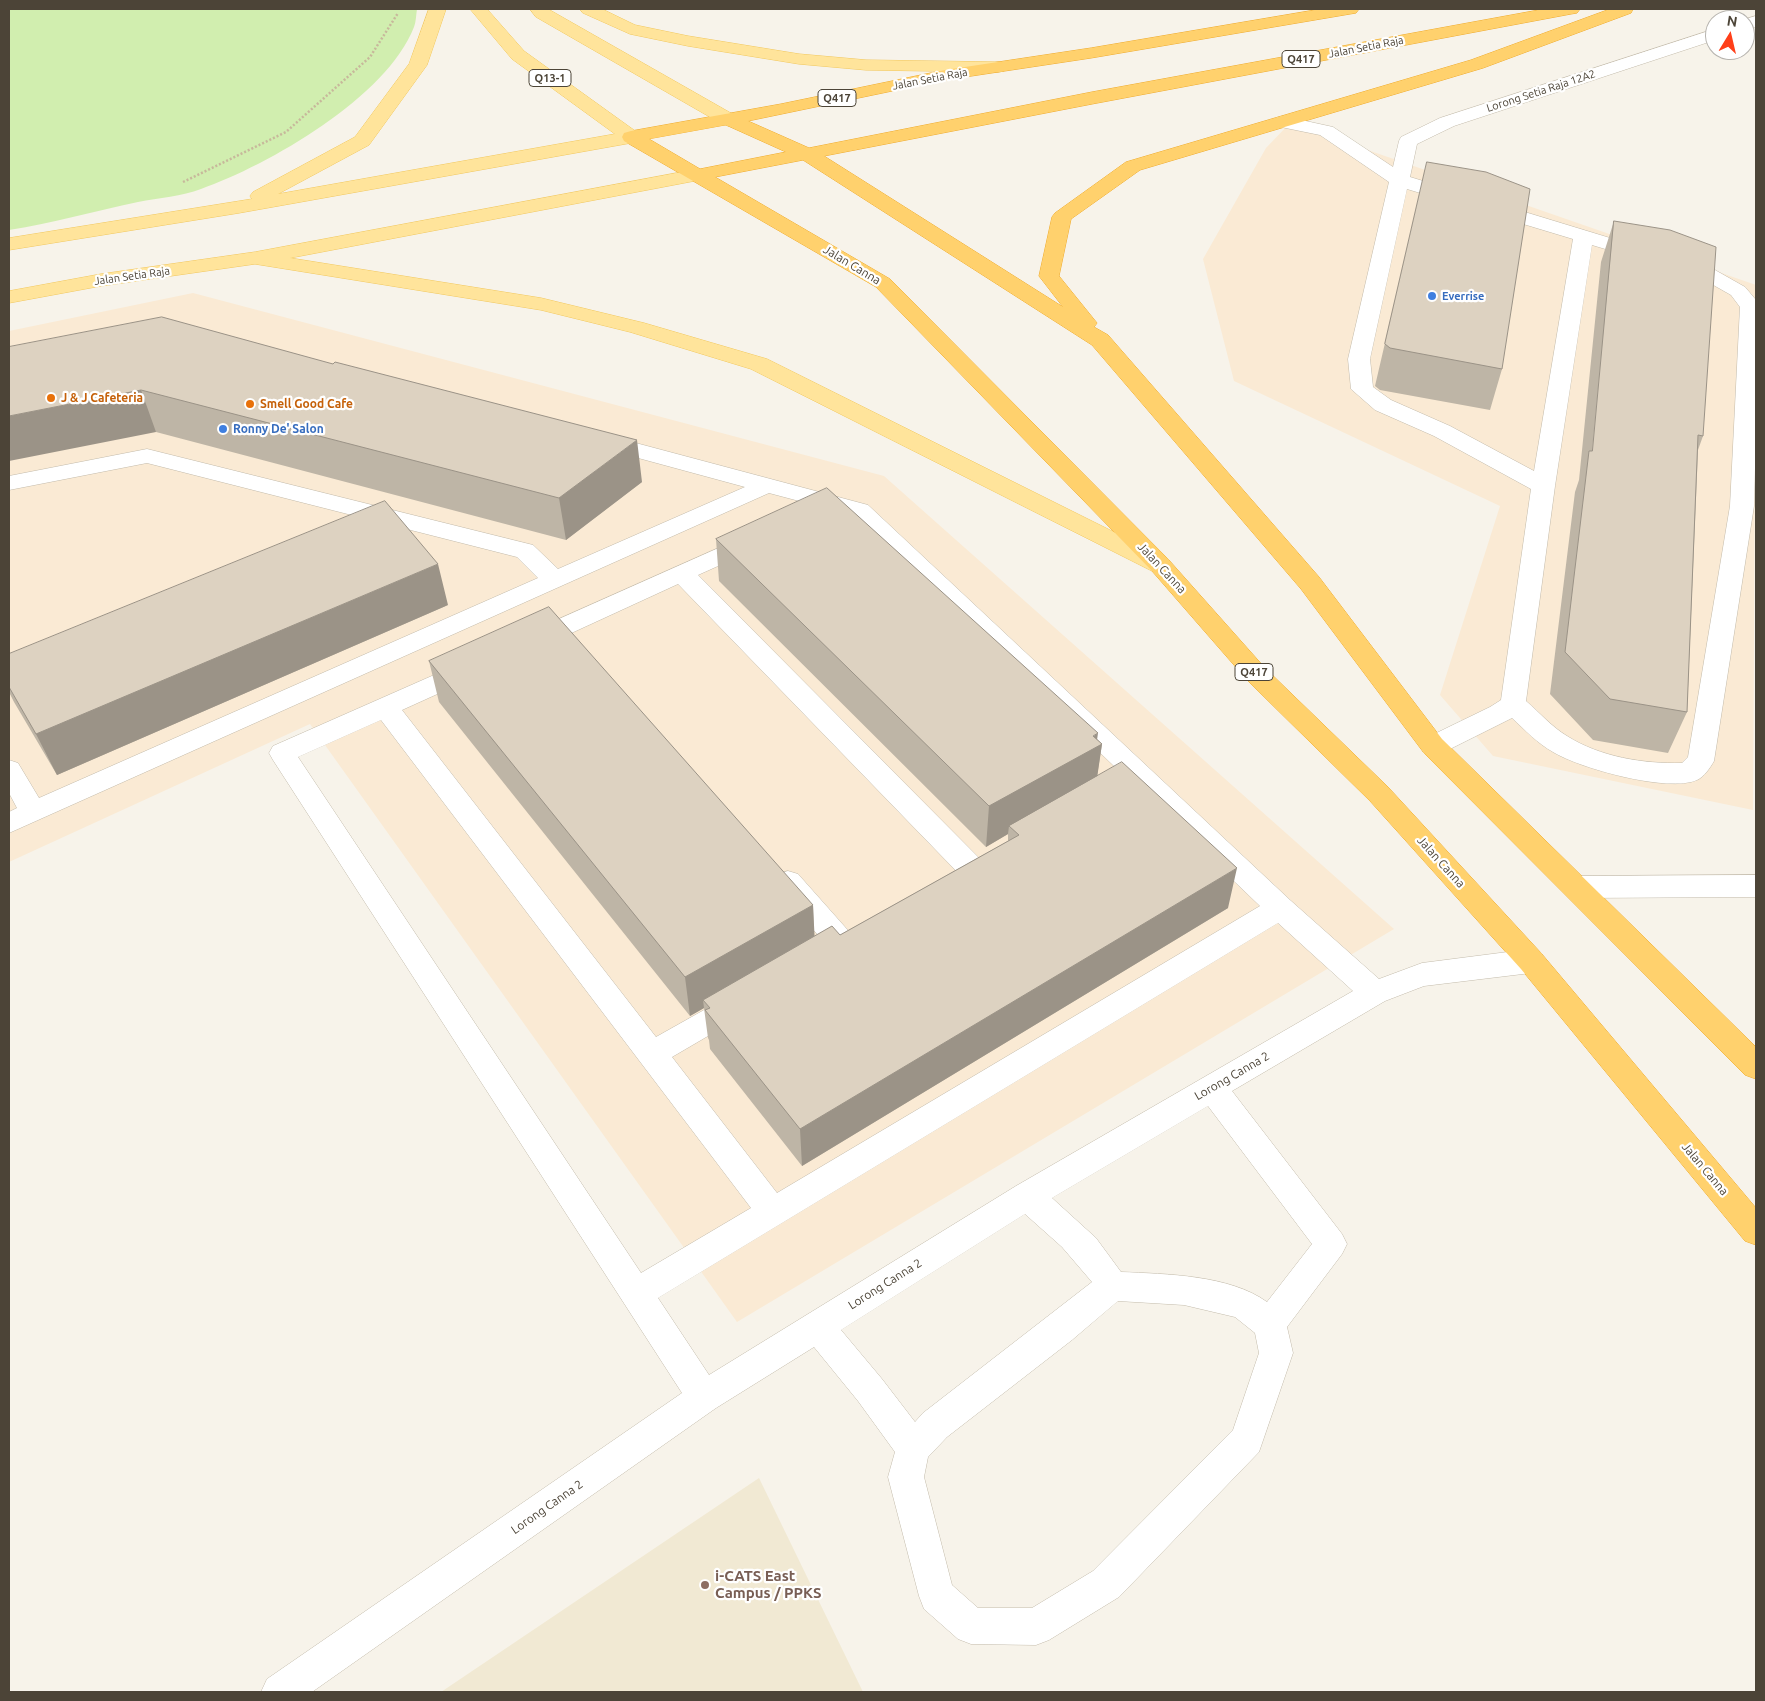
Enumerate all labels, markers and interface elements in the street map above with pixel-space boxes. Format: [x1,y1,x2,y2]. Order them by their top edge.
north arrow [1705,10,1755,60]
text: N [1726,12,1739,30]
street label: Jalan Setia Raja [1327,33,1405,61]
road number: Q417 [1282,51,1320,68]
street label: Jalan Setia Raja [891,65,969,93]
street label: Lorong Setia Raja 12A2 [1485,67,1597,115]
road number: Q13-1 [529,70,571,86]
road number: Q417 [818,90,856,106]
street label: Jalan Canna [821,242,883,288]
street label: Jalan Setia Raja [93,264,171,288]
place label: Everrise [1442,289,1484,303]
marker: Everrise [1426,290,1438,302]
place label: J & J Cafeteria [61,391,143,405]
marker: J & J Cafeteria [45,392,57,404]
place label: Smell Good Cafe [260,397,353,411]
marker: Smell Good Cafe [244,398,256,410]
place label: Ronny De' Salon [233,422,324,436]
marker: Ronny De' Salon [217,423,229,435]
street label: Jalan Canna [1135,540,1189,596]
road number: Q417 [1235,664,1273,680]
street label: Jalan Canna [1414,833,1468,891]
street label: Lorong Canna 2 [1192,1049,1272,1103]
street label: Jalan Canna [1679,1140,1731,1198]
street label: Lorong Canna 2 [846,1256,924,1312]
street label: Lorong Canna 2 [508,1477,586,1537]
place label: i-CATS East Campus / PPKS [715,1567,822,1602]
marker: i-CATS East Campus / PPKS [699,1579,711,1591]

